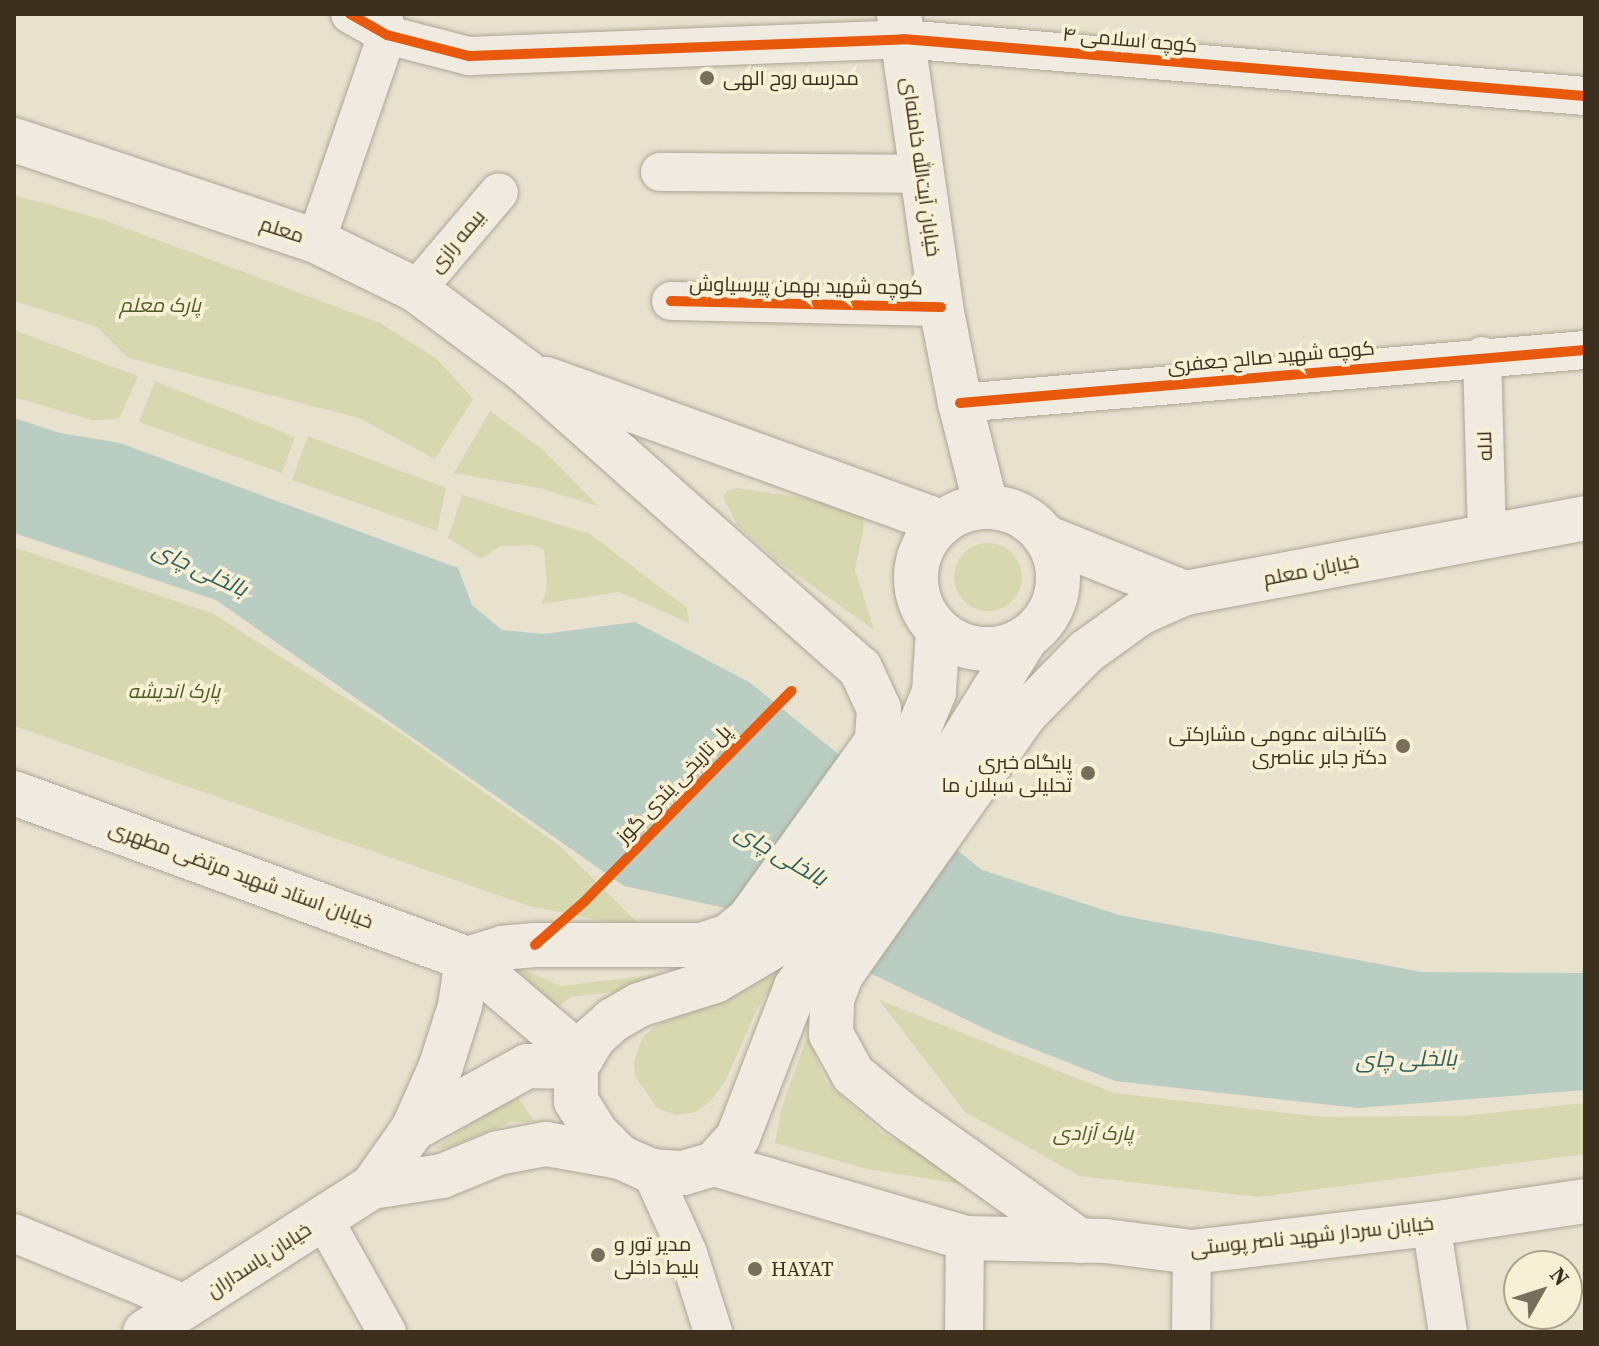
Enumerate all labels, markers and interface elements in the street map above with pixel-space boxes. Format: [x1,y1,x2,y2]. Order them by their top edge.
street label: کوچه اسلامی ۴ [1062,22,1198,58]
place label: مدرسه روح الهی [723,66,859,90]
marker: مدرسه روح الهی [698,69,716,87]
street label: خیابان آیت‌الله خامنه‌ای [897,76,945,258]
street label: بیمه رازی [424,205,490,277]
street label: معلم [257,212,307,248]
street label: کوچه شهید بهمن پیرسیاوش [689,272,923,300]
park label: پارک معلم [119,293,201,317]
street label: کوچه شهید صالح جعفری [1166,336,1376,378]
street label: لاله [1472,431,1498,461]
water label: بالخلی چای [148,536,252,602]
street label: خیابان معلم [1261,549,1361,591]
park label: پارک اندیشه [128,679,220,703]
street label: پل تاریخی یئدی گوز [612,720,736,848]
place label: کتابخانه عمومی مشارکتی دکتر جابر عناصری [1169,722,1387,769]
marker: کتابخانه عمومی مشارکتی دکتر جابر عناصری [1394,737,1412,755]
place label: پایگاه خبری تحلیلی سبلان ما [942,750,1072,797]
marker: پایگاه خبری تحلیلی سبلان ما [1079,764,1097,782]
street label: خیابان استاد شهید مرتضی مطهری [106,816,376,934]
water label: بالخلی چای [730,818,832,892]
water label: بالخلی چای [1355,1045,1457,1073]
park label: پارک آزادی [1053,1121,1133,1145]
street label: خیابان سردار شهید ناصر پوستی [1189,1211,1435,1261]
street label: خیابان پاسداران [202,1217,316,1303]
place label: مدیر تور و بلیط داخلى [614,1232,699,1279]
marker: مدیر تور و بلیط داخلى [589,1246,607,1264]
north arrow [1503,1250,1583,1330]
place label: HAYAT [771,1257,833,1281]
marker: HAYAT [746,1260,764,1278]
text: N [1543,1260,1577,1292]

